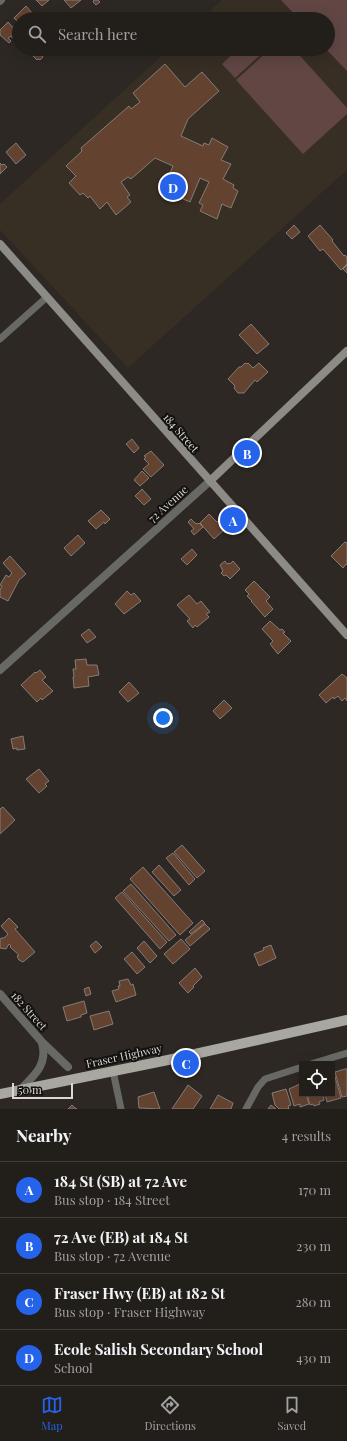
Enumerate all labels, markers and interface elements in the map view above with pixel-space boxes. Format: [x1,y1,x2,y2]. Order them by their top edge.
search box [12,12,335,56]
icon: search [26,23,48,45]
text: Search here [58,24,137,44]
pin: D [160,172,186,202]
street label: 184 Street [160,410,203,456]
pin: B [234,438,260,468]
street label: 72 Avenue [145,482,191,525]
pin: A [220,505,246,535]
your location [153,708,173,728]
street label: 182 Street [8,988,51,1033]
street label: Fraser Highway [84,1040,164,1071]
pin: C [173,1048,199,1078]
map controls [299,1061,335,1097]
button: locate [299,1061,335,1097]
scale bar [12,1081,73,1100]
text: 50 m [18,1082,42,1097]
text: Nearby [16,1124,71,1146]
text: 4 results [282,1127,331,1144]
text: 184 St (SB) at 72 Ave [54,1171,187,1191]
text: A [25,1181,33,1198]
text: 170 m [298,1181,331,1198]
text: Bus stop · 184 Street [54,1191,170,1208]
text: 72 Ave (EB) at 184 St [54,1227,188,1247]
text: B [25,1237,33,1254]
text: 230 m [296,1237,331,1254]
text: Bus stop · 72 Avenue [54,1247,171,1264]
text: Fraser Hwy (EB) at 182 St [54,1283,225,1303]
text: C [24,1293,34,1310]
text: 280 m [295,1293,331,1310]
text: Bus stop · Fraser Highway [54,1303,205,1320]
text: Ecole Salish Secondary School [54,1339,263,1359]
text: D [24,1349,34,1366]
text: 430 m [296,1349,331,1366]
text: School [54,1359,93,1376]
tab: Map [41,1394,63,1433]
tab: Directions [144,1394,196,1433]
tab: Saved [278,1394,306,1433]

